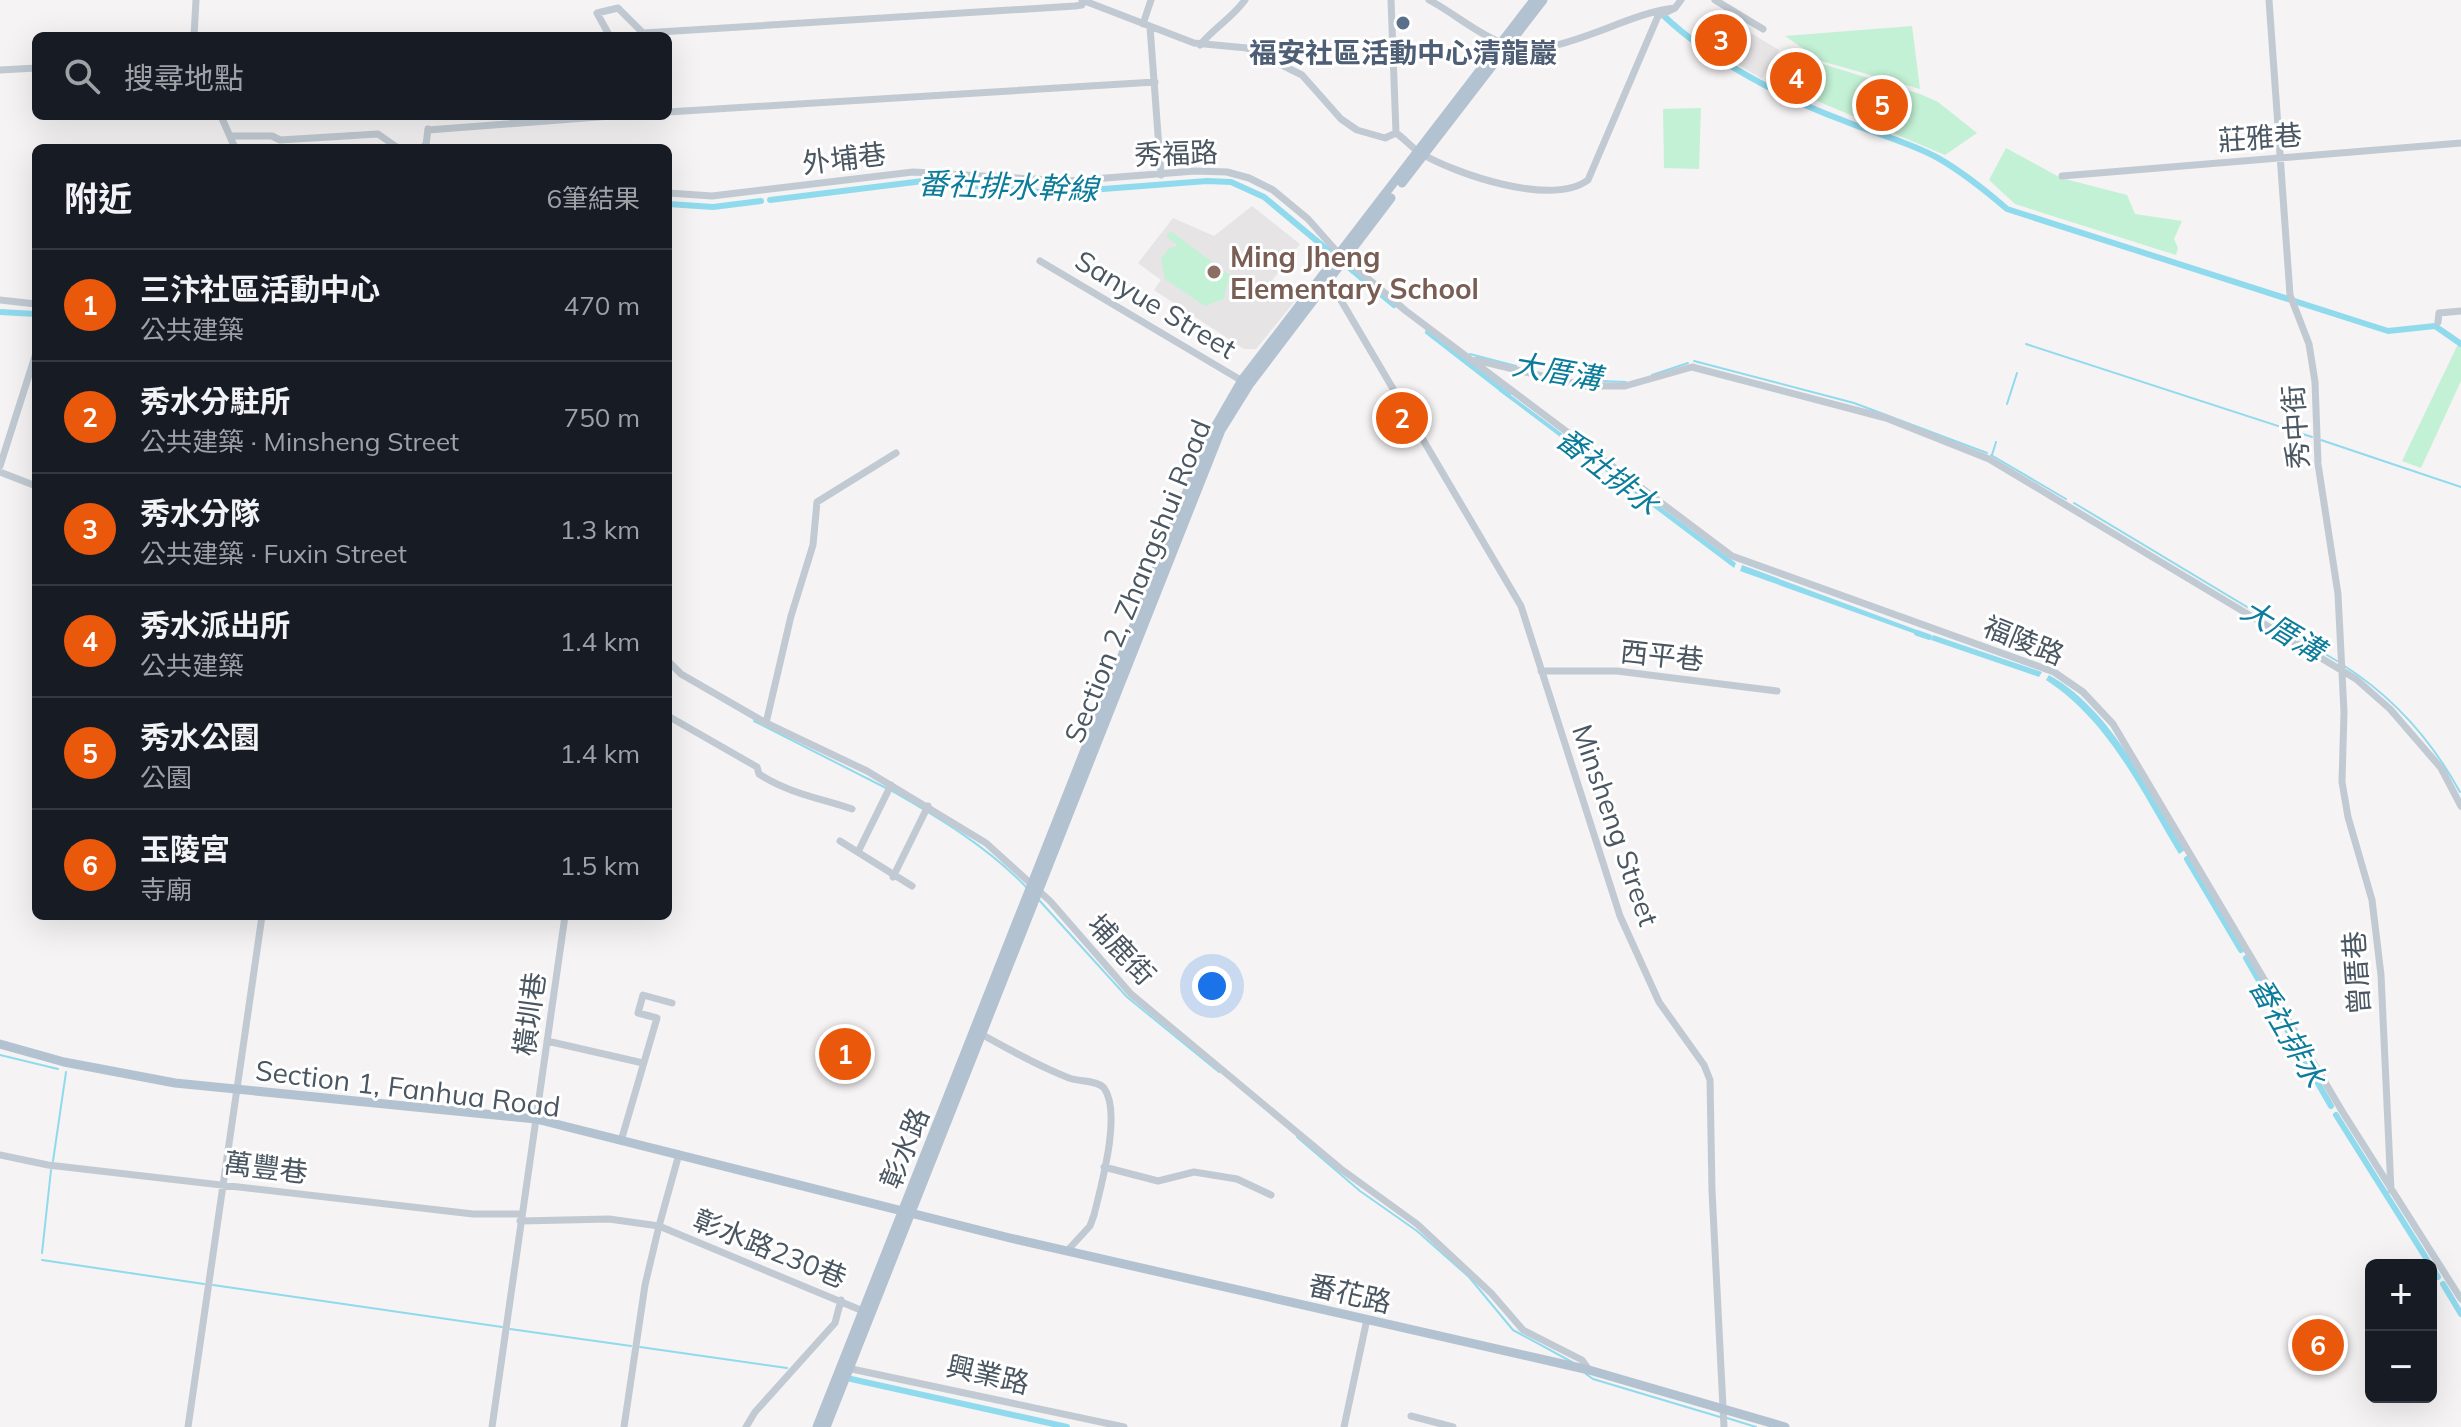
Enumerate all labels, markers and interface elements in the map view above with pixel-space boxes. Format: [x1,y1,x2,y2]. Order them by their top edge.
pin: 3 [1695,10,1747,70]
marker: 福安社區活動中心清龍巖 [1394,14,1412,32]
search box [32,32,672,120]
place label: 福安社區活動中心清龍巖 [1249,35,1557,70]
pin: 4 [1770,48,1822,108]
icon: search [60,54,104,98]
text: 搜尋地點 [124,59,244,97]
pin: 5 [1856,75,1908,135]
street label: 莊雅巷 [2217,117,2303,157]
street label: 秀福路 [1133,134,1219,172]
street label: 外埔巷 [800,136,888,180]
water label: 番社排水幹線 [917,164,1102,208]
text: 附近 [64,177,132,220]
text: 6筆結果 [546,182,640,215]
place label: Ming Jheng Elementary School [1230,239,1479,306]
street label: Sanyue Street [1069,242,1243,366]
marker: Ming Jheng Elementary School [1205,263,1223,281]
text: 三汴社區活動中心 [140,270,380,308]
text: 1 [82,289,98,322]
text: 470 m [564,289,640,322]
text: 公共建築 [140,313,244,346]
water label: 大厝溝 [1509,344,1609,398]
text: 秀水分駐所 [140,382,290,420]
street label: 秀中街 [2275,384,2315,470]
pin: 2 [1376,388,1428,448]
text: 2 [82,401,98,434]
text: 750 m [564,401,640,434]
street label: Section 2, Zhangshui Road [1056,414,1218,748]
water label: 番社排水 [1549,419,1669,524]
text: 公共建築 · Minsheng Street [140,425,459,458]
text: 秀水分隊 [140,494,260,532]
text: 3 [82,513,98,546]
text: 1.3 km [560,513,640,546]
text: 公共建築 · Fuxin Street [140,537,407,570]
water label: 大厝溝 [2235,591,2335,672]
text: 秀水派出所 [140,606,290,644]
street label: 福陵路 [1978,608,2070,672]
text: 4 [82,625,98,658]
text: 1.4 km [560,625,640,658]
street label: 西平巷 [1618,633,1706,677]
text: 公共建築 [140,649,244,682]
text: 秀水公園 [140,718,260,756]
street label: Minsheng Street [1565,720,1667,930]
text: 5 [82,737,98,770]
text: 1.4 km [560,737,640,770]
text: 公園 [140,761,192,794]
text: 玉陵宮 [140,830,230,868]
text: 6 [82,849,98,882]
text: 1.5 km [560,849,640,882]
text: 寺廟 [140,873,192,906]
street label: 埔鹿街 [1081,906,1163,992]
street label: 曾厝巷 [2336,930,2376,1016]
your location [1192,966,1232,1006]
street label: 橫圳巷 [506,970,552,1058]
water label: 番社排水 [2242,971,2335,1095]
pin: 1 [819,1024,871,1084]
street label: Section 1, Fanhua Road [254,1052,562,1124]
street label: 彰水路 [872,1102,936,1194]
street label: 萬豐巷 [222,1145,310,1189]
street label: 彰水路230巷 [688,1201,852,1295]
map controls [2365,1259,2437,1403]
button: + [2365,1259,2437,1331]
street label: 番花路 [1305,1266,1395,1320]
pin: 6 [2292,1315,2344,1375]
button: − [2365,1331,2437,1403]
street label: 興業路 [943,1347,1033,1401]

